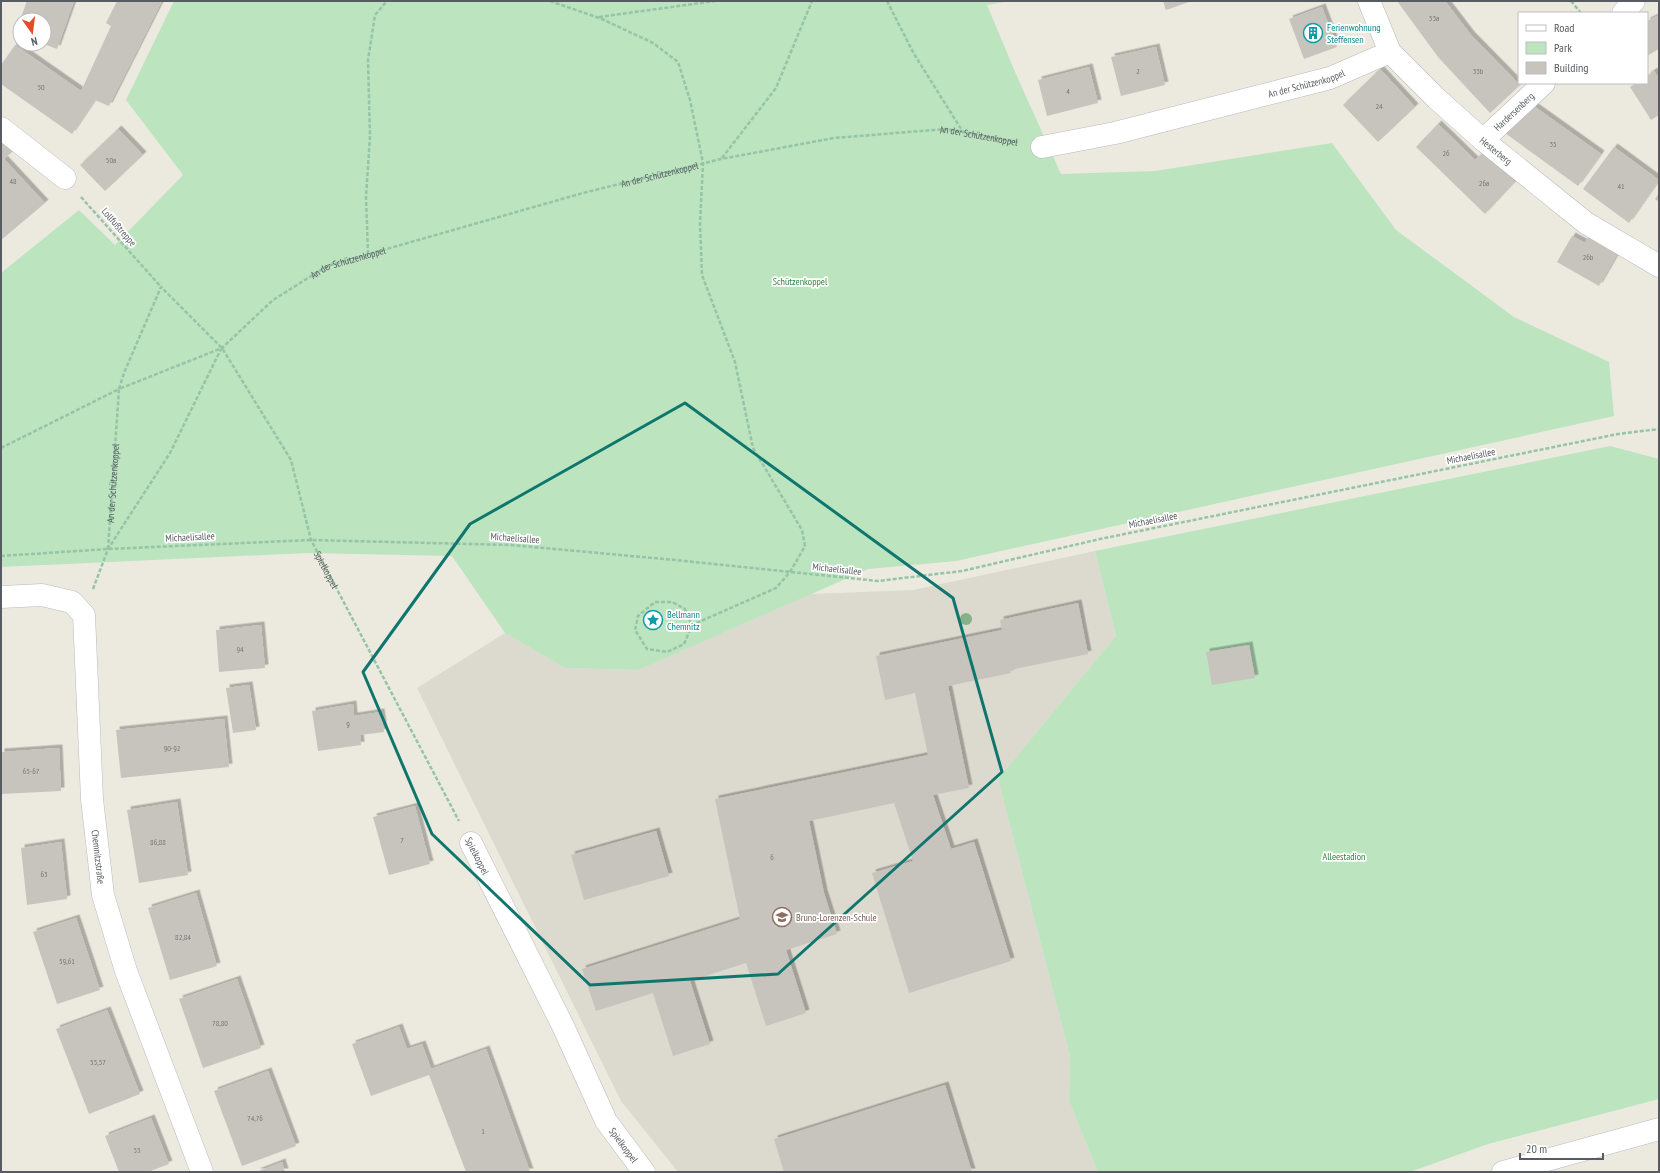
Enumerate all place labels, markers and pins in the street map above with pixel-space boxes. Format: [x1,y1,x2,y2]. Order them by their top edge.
place label: Ferienwohnung Steffensen [1327,21,1381,46]
building icon: Ferienwohnung Steffensen [1302,22,1324,44]
place label: Bellmann Chemnitz [667,608,700,633]
place icon: Bellmann Chemnitz [642,609,664,631]
school or university icon: Bruno-Lorenzen-Schule [771,906,793,928]
place label: Bruno-Lorenzen-Schule [796,911,877,924]

